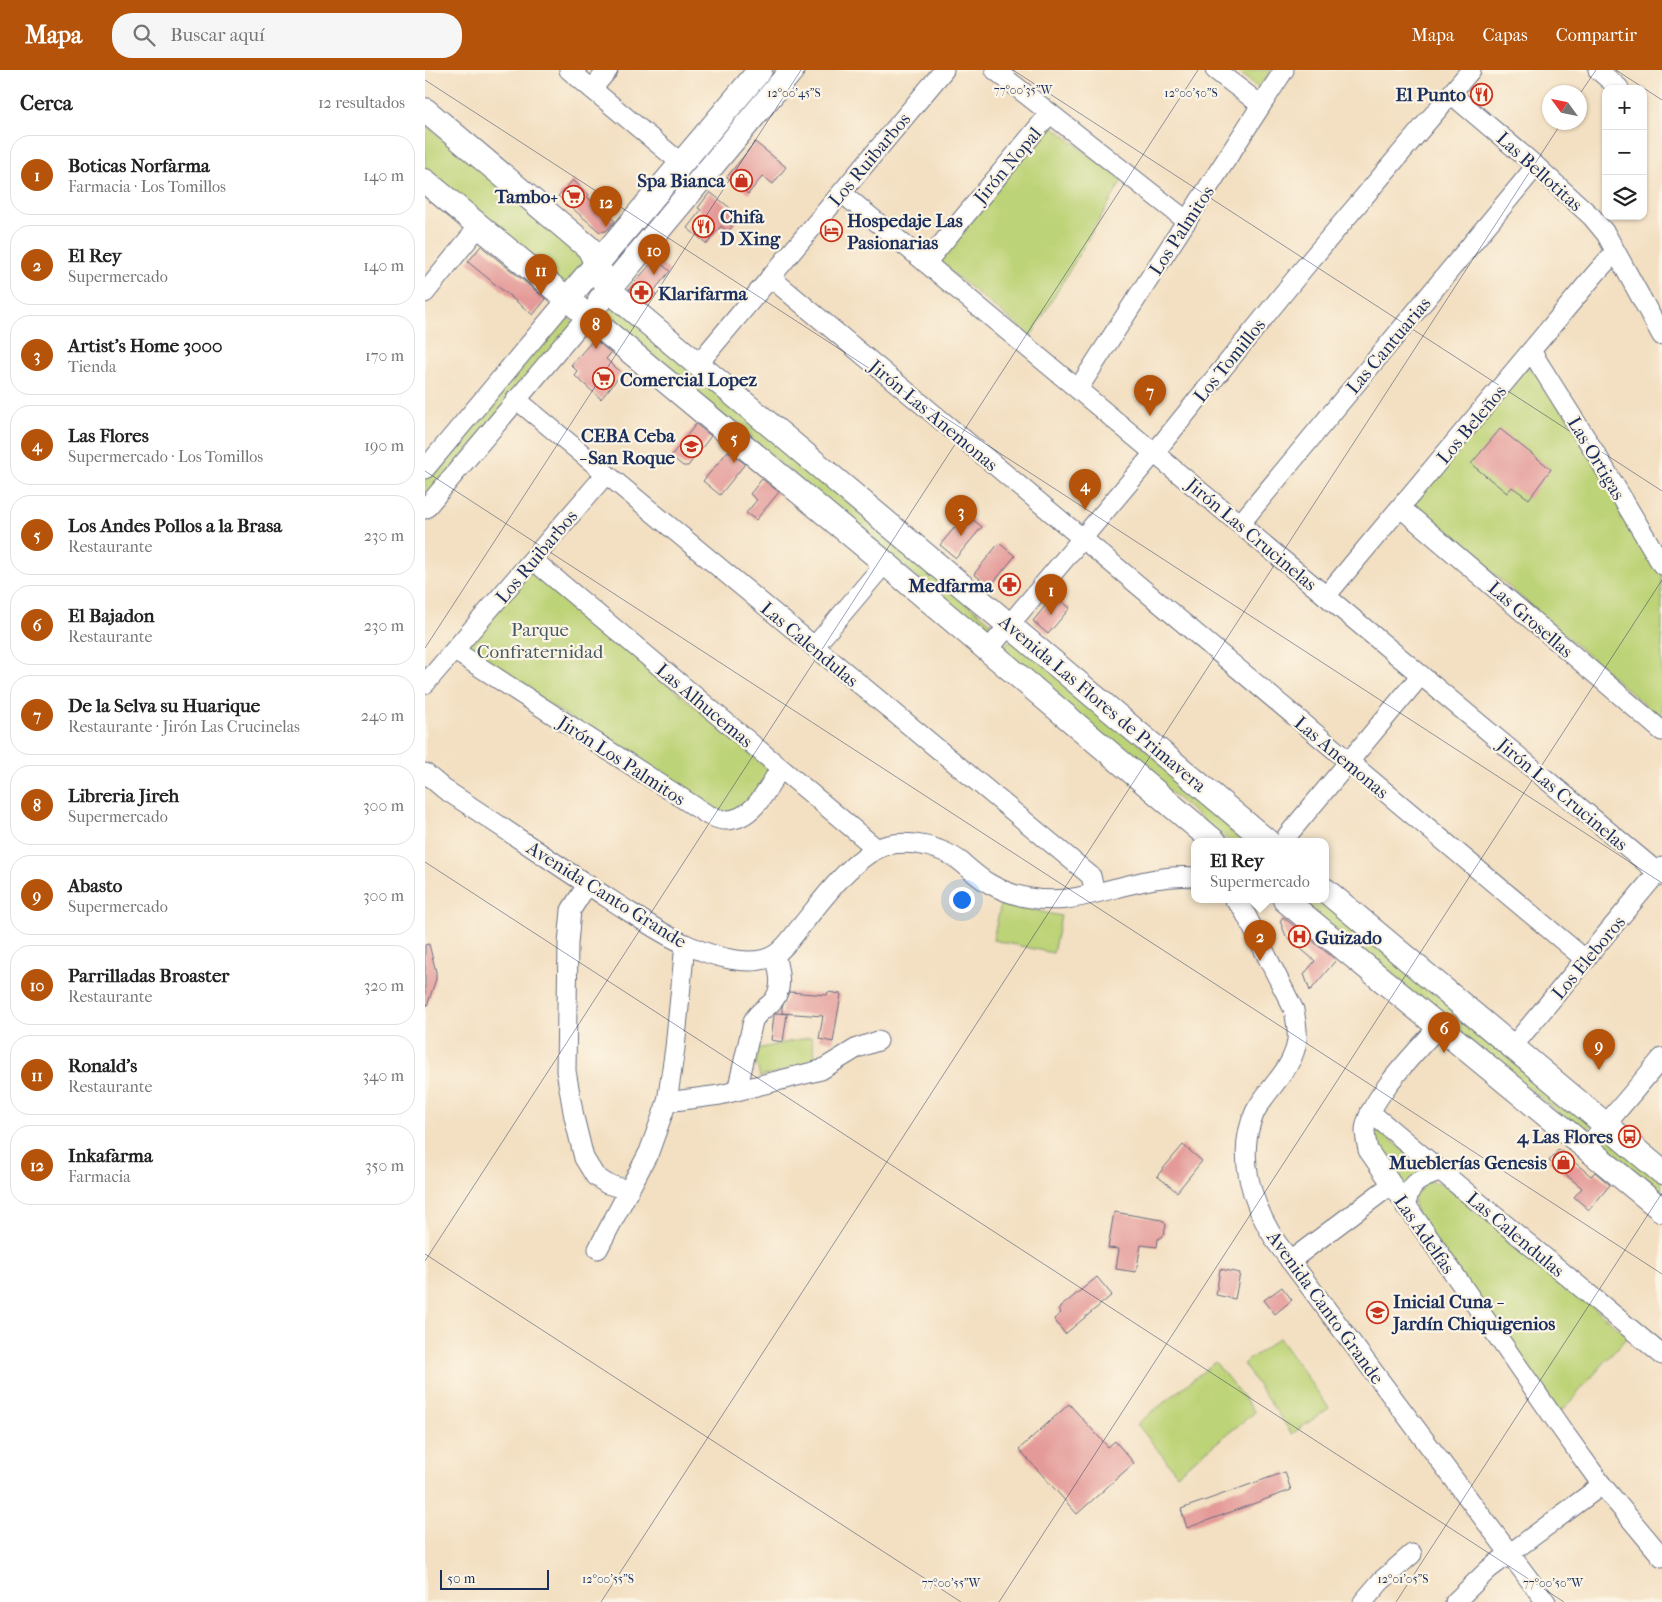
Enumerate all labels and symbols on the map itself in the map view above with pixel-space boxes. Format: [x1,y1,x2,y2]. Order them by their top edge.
restaurant icon: El Punto [1470,82,1494,106]
text: 77°00'35"W [994,83,1053,97]
place label: El Punto [1396,84,1466,106]
north arrow [1542,85,1587,130]
text: 12°00'45"S [767,86,821,100]
text: 12°00'50"S [1164,86,1218,100]
street label: Los Ruibarbos [824,108,915,211]
street label: Jirón Nopal [968,123,1046,210]
street label: Las Bellotitas [1492,127,1587,216]
shop icon: Spa Bianca [729,168,753,192]
place label: Spa Bianca [637,170,726,192]
street label: Los Palmitos [1145,182,1219,279]
supermarket icon: Tambo+ [562,184,586,208]
place label: Tambo+ [494,186,558,208]
pin: 12 [590,186,622,227]
place label: Chifa D Xing [720,206,781,250]
place label: Hospedaje Las Pasionarias [847,210,963,254]
restaurant icon: Chifa D Xing [692,215,716,239]
hotel icon: Hospedaje Las Pasionarias [819,219,843,243]
pin: 10 [638,234,670,275]
pin: 11 [525,254,557,295]
pharmacy icon: Klarifarma [630,281,654,305]
place label: Klarifarma [658,283,748,305]
street label: Las Cantuarias [1342,293,1436,399]
pin: 8 [580,308,612,349]
street label: Los Tomillos [1189,314,1270,407]
street label: Jirón Las Anemonas [863,354,1002,476]
supermarket icon: Comercial Lopez [592,367,616,391]
place label: Comercial Lopez [620,369,757,391]
pin: 7 [1134,375,1166,416]
street label: Los Beleños [1432,381,1511,469]
street label: Las Ortigas [1563,413,1629,504]
pin: 5 [718,422,750,463]
place label: CEBA Ceba - San Roque [579,425,676,469]
school or university icon: CEBA Ceba - San Roque [679,434,703,458]
pin: 4 [1069,469,1101,510]
street label: Jirón Las Crucinelas [1180,473,1321,596]
pin: 3 [945,495,977,536]
street label: Los Ruibarbos [491,505,582,608]
pharmacy icon: Medfarma [997,573,1021,597]
pin: 1 [1035,574,1067,615]
place label: Medfarma [907,575,994,597]
street label: Las Grosellas [1483,577,1577,663]
street label: Las Calendulas [756,598,863,692]
street label: Avenida Las Flores de Primavera [994,610,1211,797]
park label: Parque Confraternidad [477,619,604,663]
street label: Las Alhucemas [652,659,757,753]
street label: Jirón Los Palmitos [552,710,689,810]
street label: Las Anemonas [1290,712,1393,804]
street label: Jirón Las Crucinelas [1491,733,1632,856]
street label: Avenida Canto Grande [522,836,690,953]
your location [949,887,975,913]
street label: Los Eleboros [1547,911,1630,1004]
pin: 2 [1244,920,1276,961]
hospital icon: Guizado [1287,925,1311,949]
place label: Guizado [1315,927,1382,949]
pin: 6 [1428,1012,1460,1053]
pin: 9 [1583,1029,1615,1070]
bus stop icon: 4 Las Flores [1617,1124,1641,1148]
place label: 4 Las Flores [1516,1126,1613,1148]
shop icon: Mueblerías Genesis [1551,1150,1575,1174]
place label: Mueblerías Genesis [1388,1152,1547,1174]
street label: Las Calendulas [1462,1188,1569,1282]
street label: Las Adelfas [1389,1191,1459,1278]
street label: Avenida Canto Grande [1262,1226,1388,1389]
place label: Inicial Cuna - Jardín Chiquigenios [1391,1291,1555,1335]
school or university icon: Inicial Cuna - Jardín Chiquigenios [1365,1300,1389,1324]
scale bar [440,1567,549,1590]
text: 12°00'55"S [582,1572,634,1586]
text: 12°01'05"S [1378,1572,1428,1586]
text: 77°00'55"W [922,1576,981,1590]
text: 77°00'50"W [1523,1576,1584,1590]

